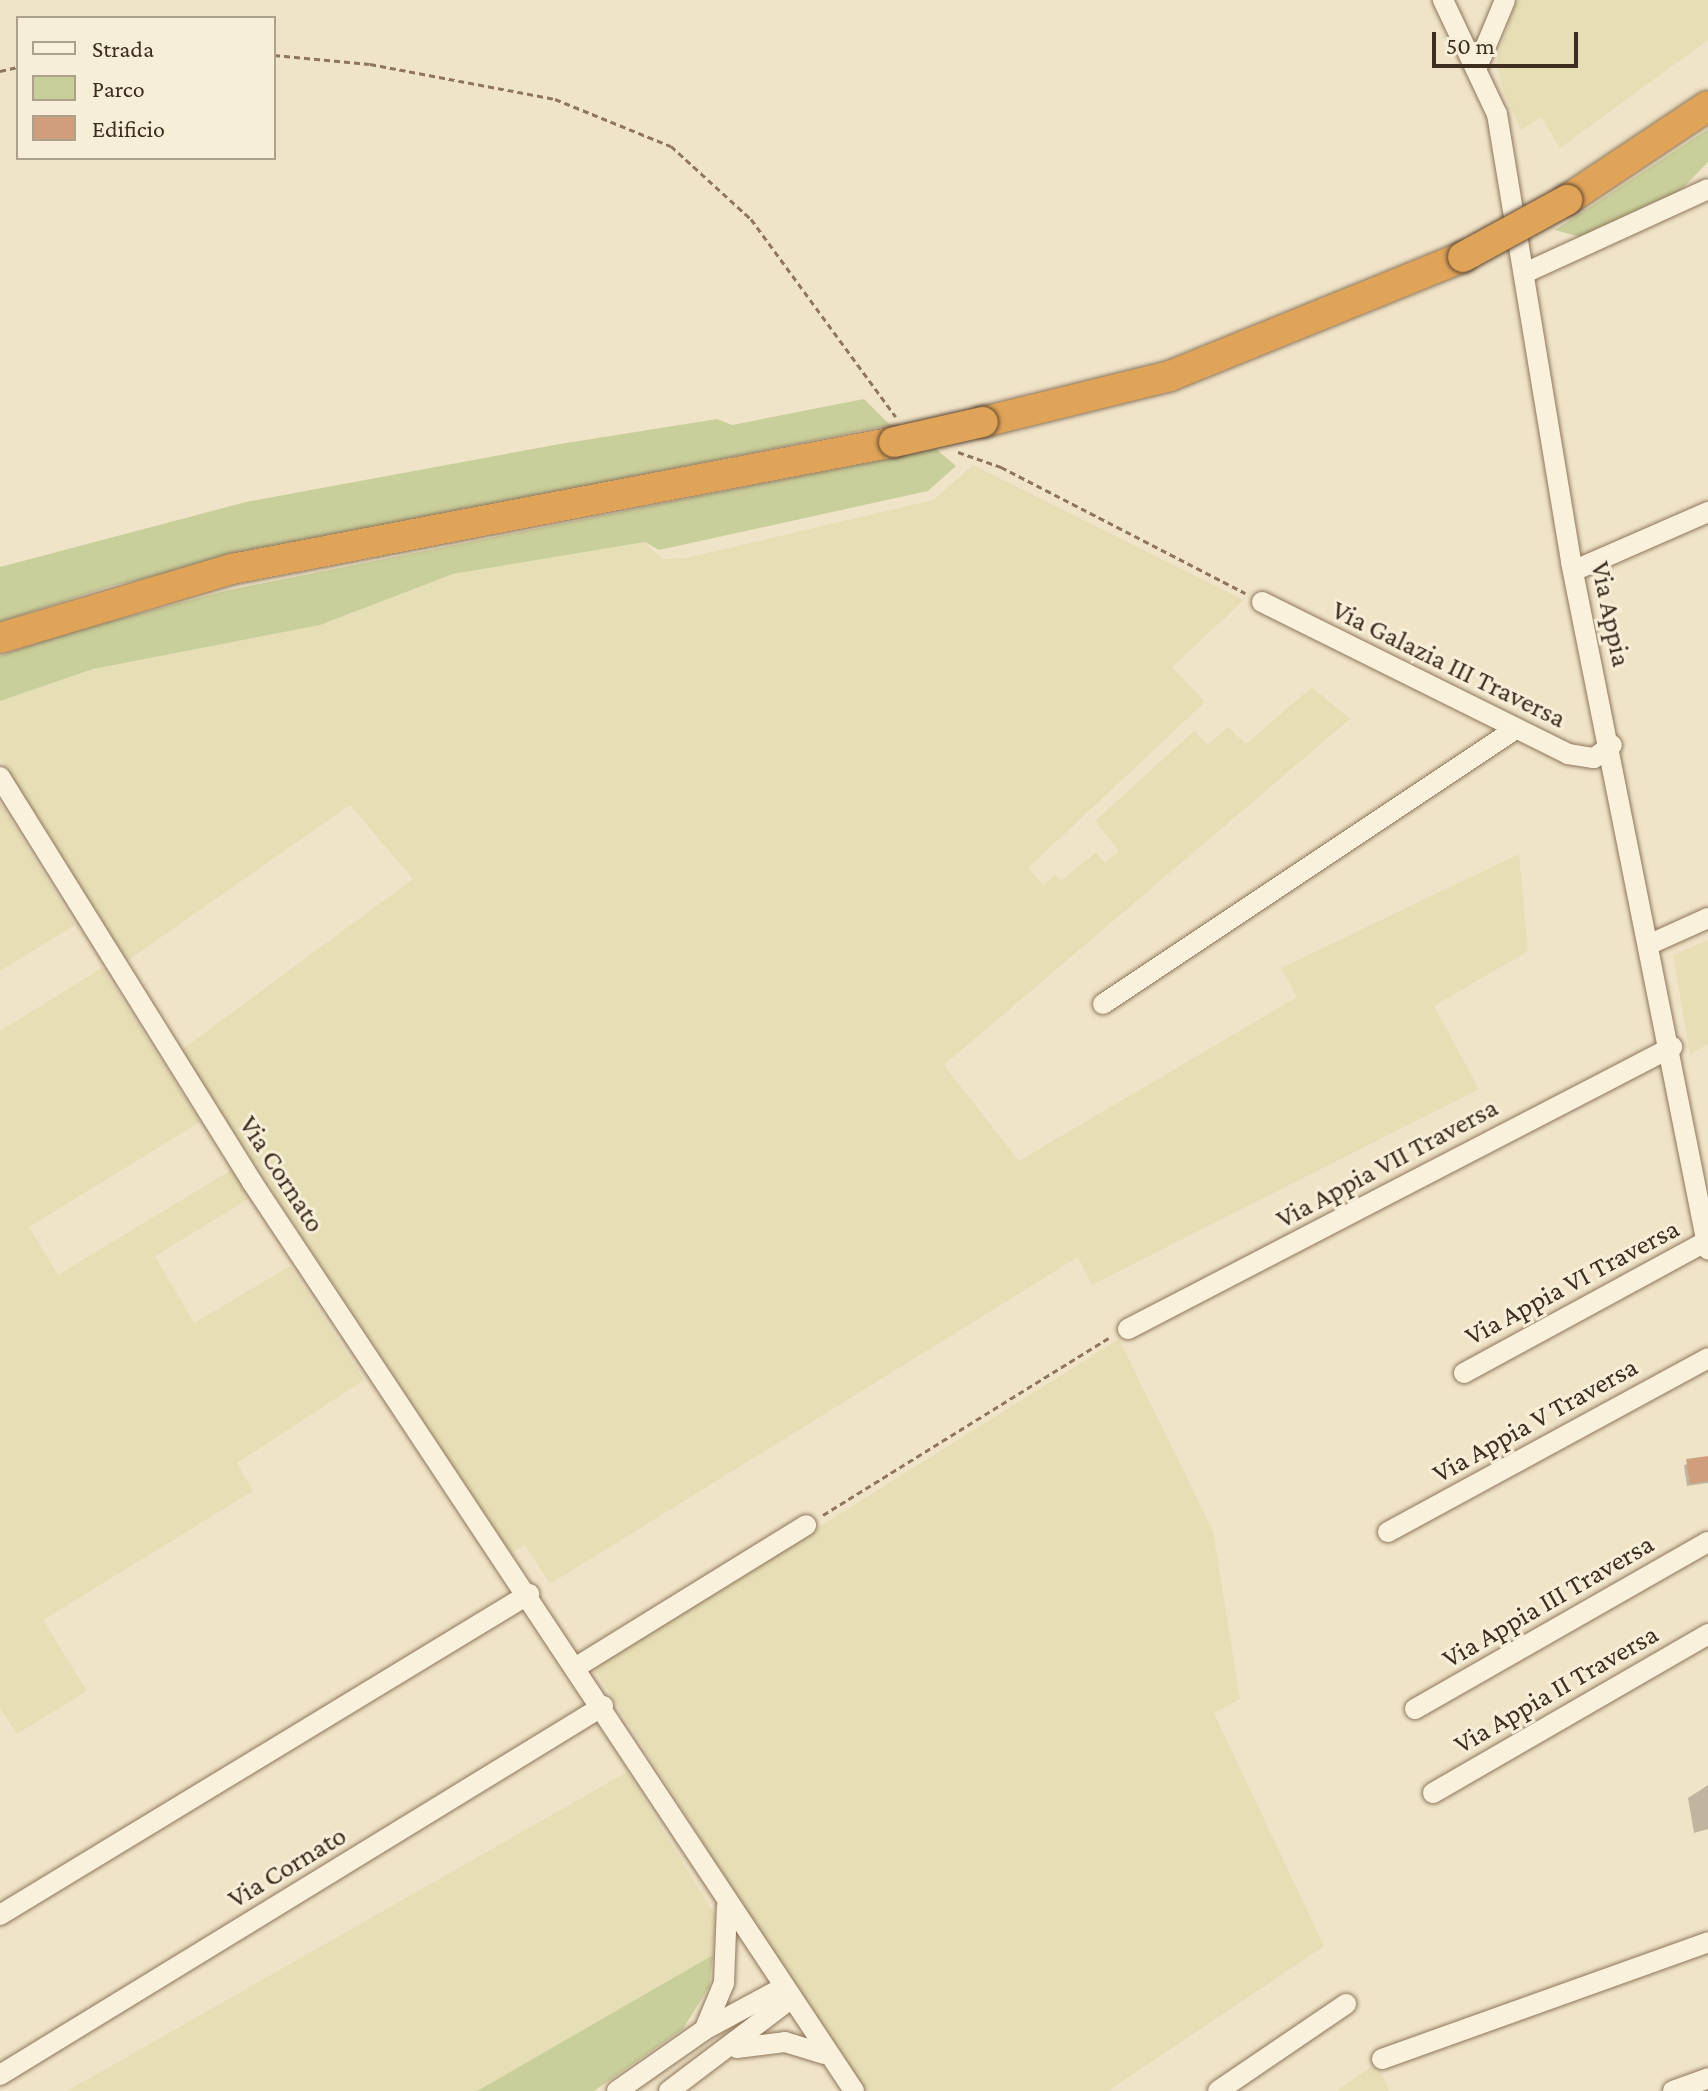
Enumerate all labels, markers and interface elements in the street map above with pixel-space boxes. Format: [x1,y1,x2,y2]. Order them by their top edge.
legend [16,16,276,160]
scale bar [1436,16,1582,66]
text: 50 m [1446,32,1495,59]
text: Strada [92,35,154,62]
text: Parco [92,75,145,102]
text: Edificio [92,115,165,142]
street label: Via Appia [1583,558,1639,670]
street label: Via Galazia III Traversa [1326,593,1572,735]
street label: Via Appia VII Traversa [1270,1090,1504,1236]
street label: Via Cornato [232,1109,332,1239]
street label: Via Appia VI Traversa [1459,1211,1685,1353]
street label: Via Appia V Traversa [1427,1350,1643,1490]
street label: Via Appia III Traversa [1436,1527,1660,1675]
street label: Via Appia II Traversa [1448,1617,1664,1761]
street label: Via Cornato [222,1819,352,1915]

